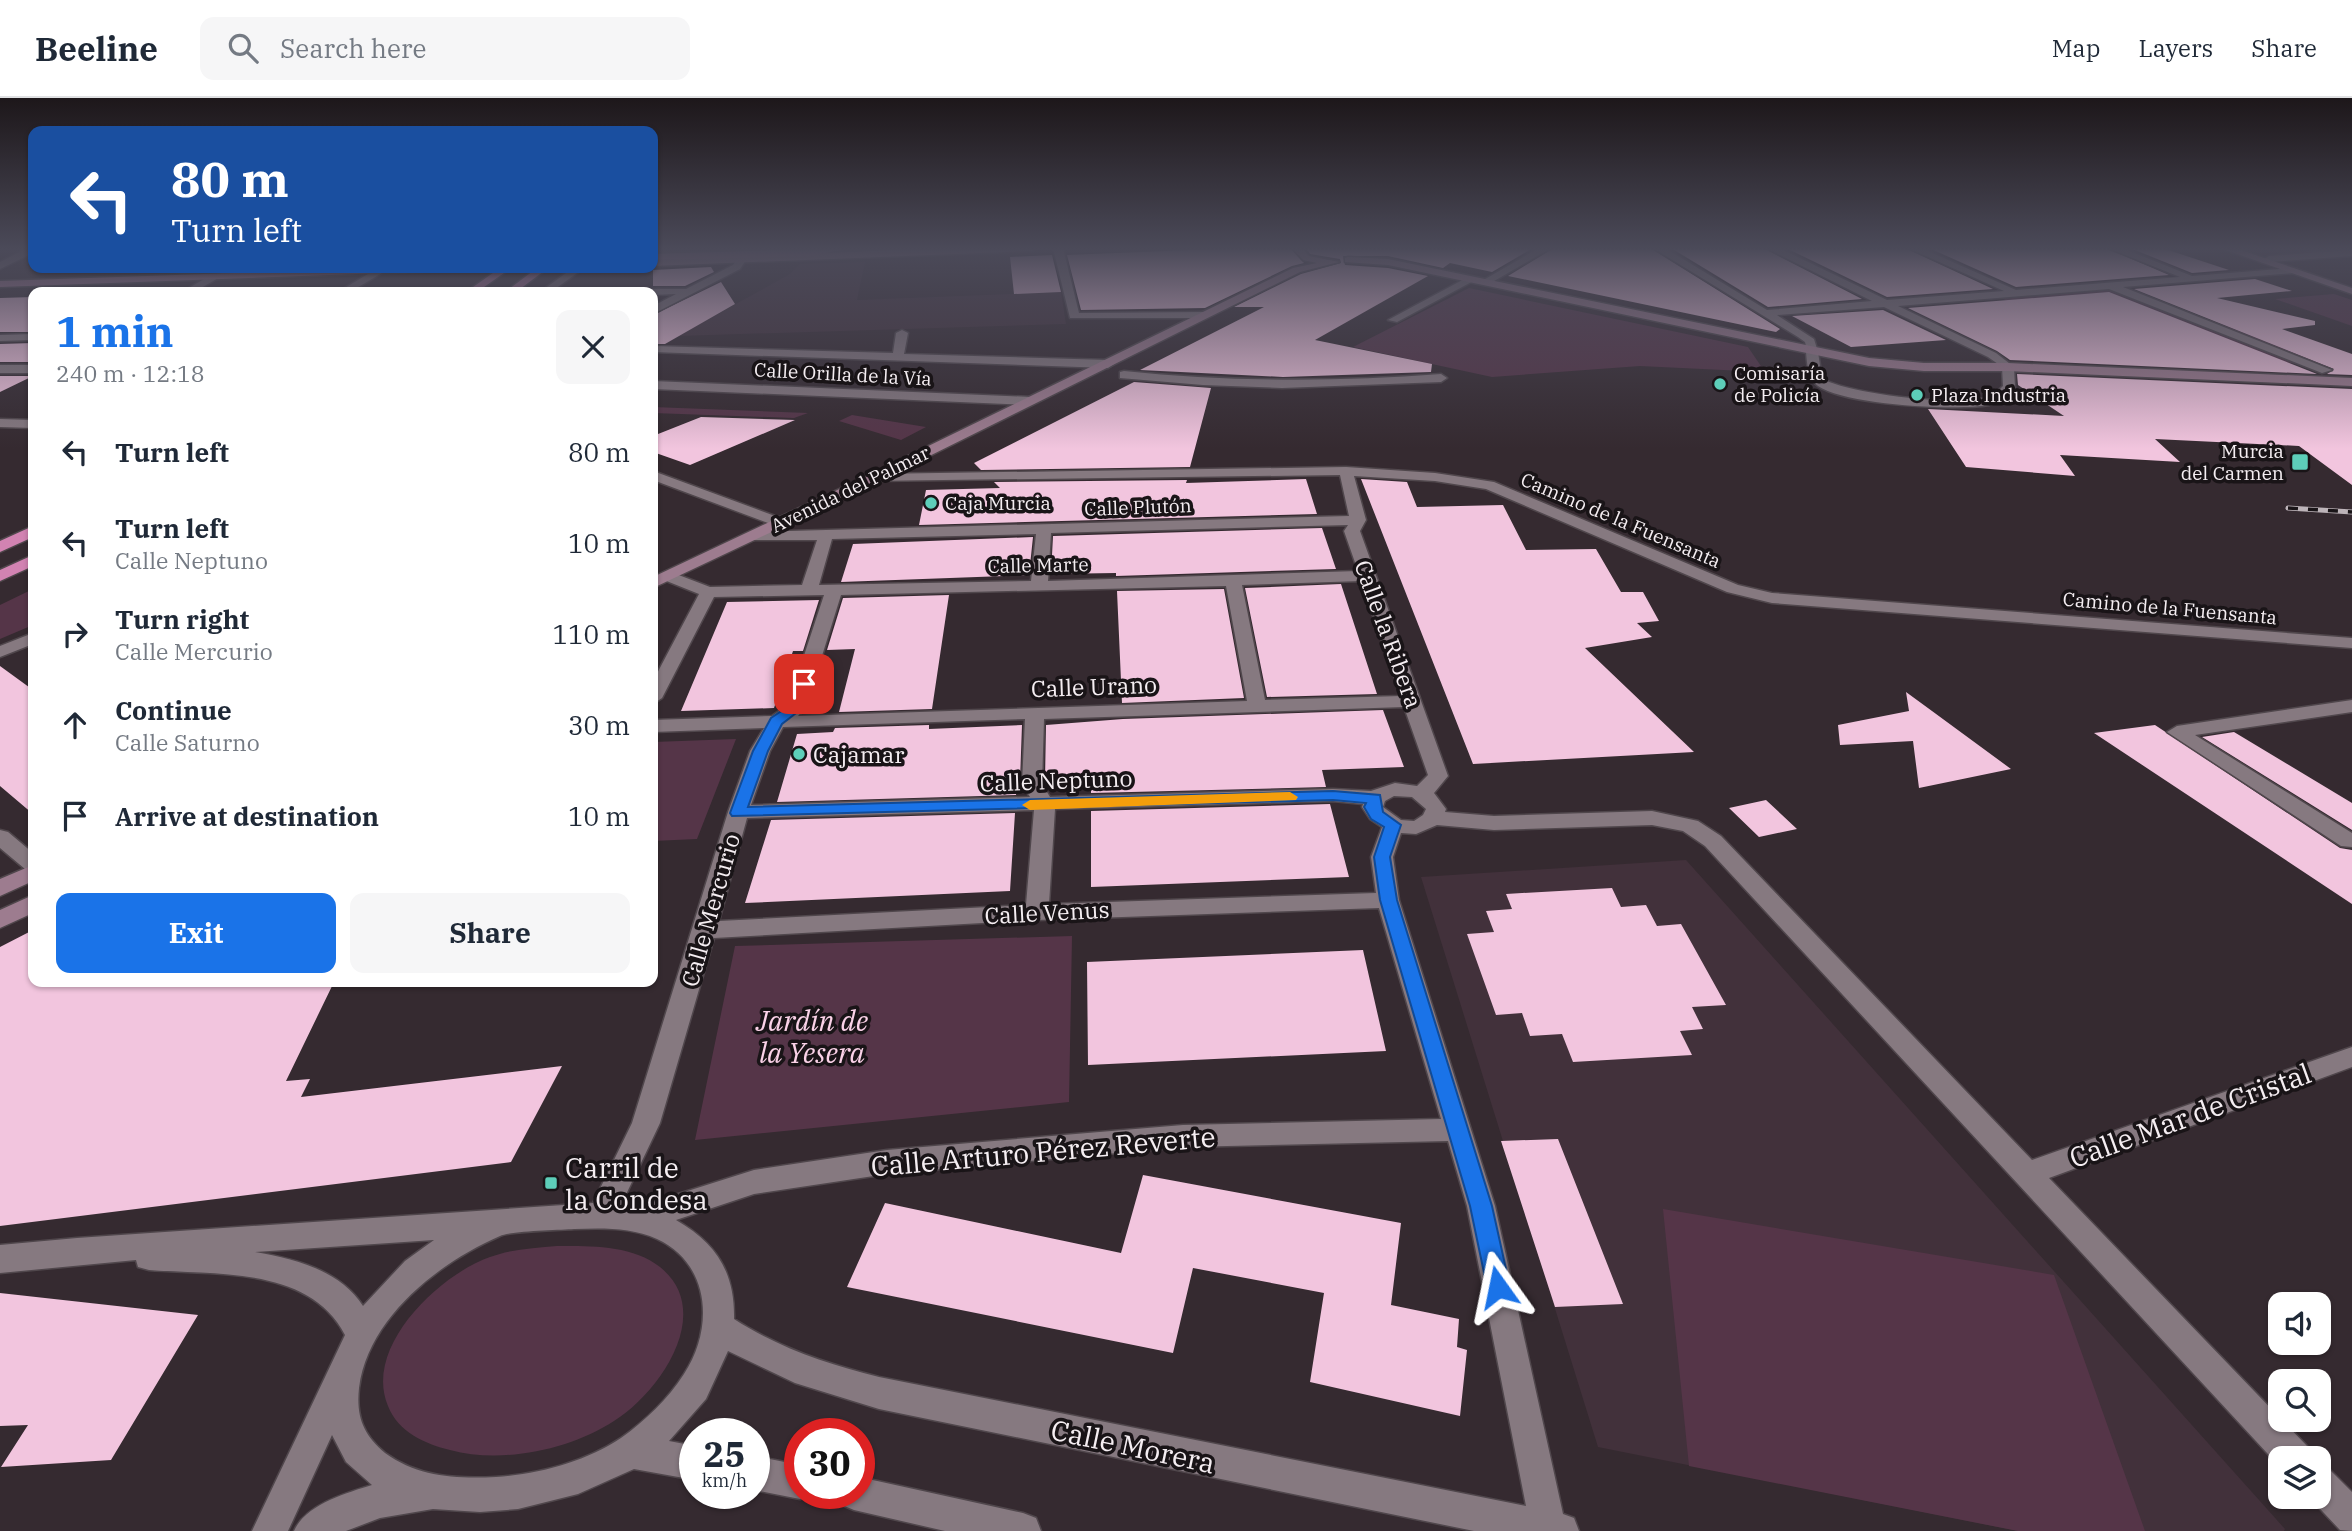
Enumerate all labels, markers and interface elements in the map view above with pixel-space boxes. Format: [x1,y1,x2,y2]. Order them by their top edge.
search box [200,17,690,80]
text: Beeline [35,27,158,70]
icon: search [224,29,262,67]
text: Search here [280,31,426,65]
text: Map [2052,32,2100,64]
text: Layers [2138,32,2213,64]
text: Share [2251,32,2317,64]
text: 80 m [171,147,289,210]
icon: left [56,154,147,245]
text: Turn left [171,209,302,251]
text: 1 min [56,304,174,359]
button: close [556,310,630,384]
street label: Calle Orilla de la Vía [754,357,932,391]
text: 240 m · 12:18 [56,358,205,388]
place label: Comisaría de Policía [1734,361,1825,407]
marker: Comisaría de Policía [1712,376,1728,392]
place label: Plaza Industria [1931,383,2066,407]
marker: Plaza Industria [1909,387,1925,403]
icon: left [56,433,94,471]
text: Turn left [115,435,229,469]
text: 80 m [568,435,630,469]
place label: Murcia del Carmen [2181,439,2284,485]
street label: Avenida del Palmar [767,440,934,538]
marker: Murcia del Carmen [2290,452,2310,472]
street label: Camino de la Fuensanta [1517,467,1725,573]
place label: Caja Murcia [945,491,1051,515]
street label: Calle Plutón [1084,493,1192,521]
marker: Caja Murcia [923,495,939,511]
text: Turn left [115,511,229,545]
icon: left [56,524,94,562]
text: 10 m [568,526,630,560]
text: Calle Neptuno [115,545,268,575]
street label: Calle Marte [987,552,1089,578]
street label: Calle la Ribera [1348,556,1430,712]
street label: Camino de la Fuensanta [2062,587,2278,629]
text: Turn right [115,602,249,636]
icon: right [56,615,94,653]
text: 110 m [552,617,630,651]
text: Calle Mercurio [115,636,273,666]
pin [774,654,834,714]
icon: arrive [785,665,823,703]
street label: Calle Urano [1030,669,1158,703]
text: Continue [115,693,232,727]
icon: ahead [56,706,94,744]
text: 30 m [568,708,630,742]
text: Calle Saturno [115,727,260,757]
place label: Cajamar [813,739,904,769]
marker: Cajamar [791,746,807,762]
street label: Calle Neptuno [979,762,1133,798]
icon: arrive [56,797,94,835]
text: Arrive at destination [115,799,379,833]
text: 10 m [568,799,630,833]
street label: Calle Mercurio [674,830,746,990]
button: Exit [56,893,336,973]
button: Share [350,893,630,973]
street label: Calle Venus [984,894,1110,930]
park label: Jardín de la Yesera [755,1002,869,1071]
street label: Calle Mar de Cristal [2064,1054,2316,1176]
street label: Calle Arturo Pérez Reverte [869,1117,1217,1185]
place label: Carril de la Condesa [565,1149,708,1218]
marker: Carril de la Condesa [543,1175,559,1191]
position arrow [1461,1250,1535,1324]
map controls [2268,1292,2331,1509]
button: sound [2268,1292,2331,1355]
button: search [2268,1369,2331,1432]
street label: Calle Morera [1048,1411,1218,1481]
speed limit sign: 30 [784,1418,875,1509]
text: 25 [703,1431,746,1477]
button: layers [2268,1446,2331,1509]
text: km/h [702,1469,747,1492]

